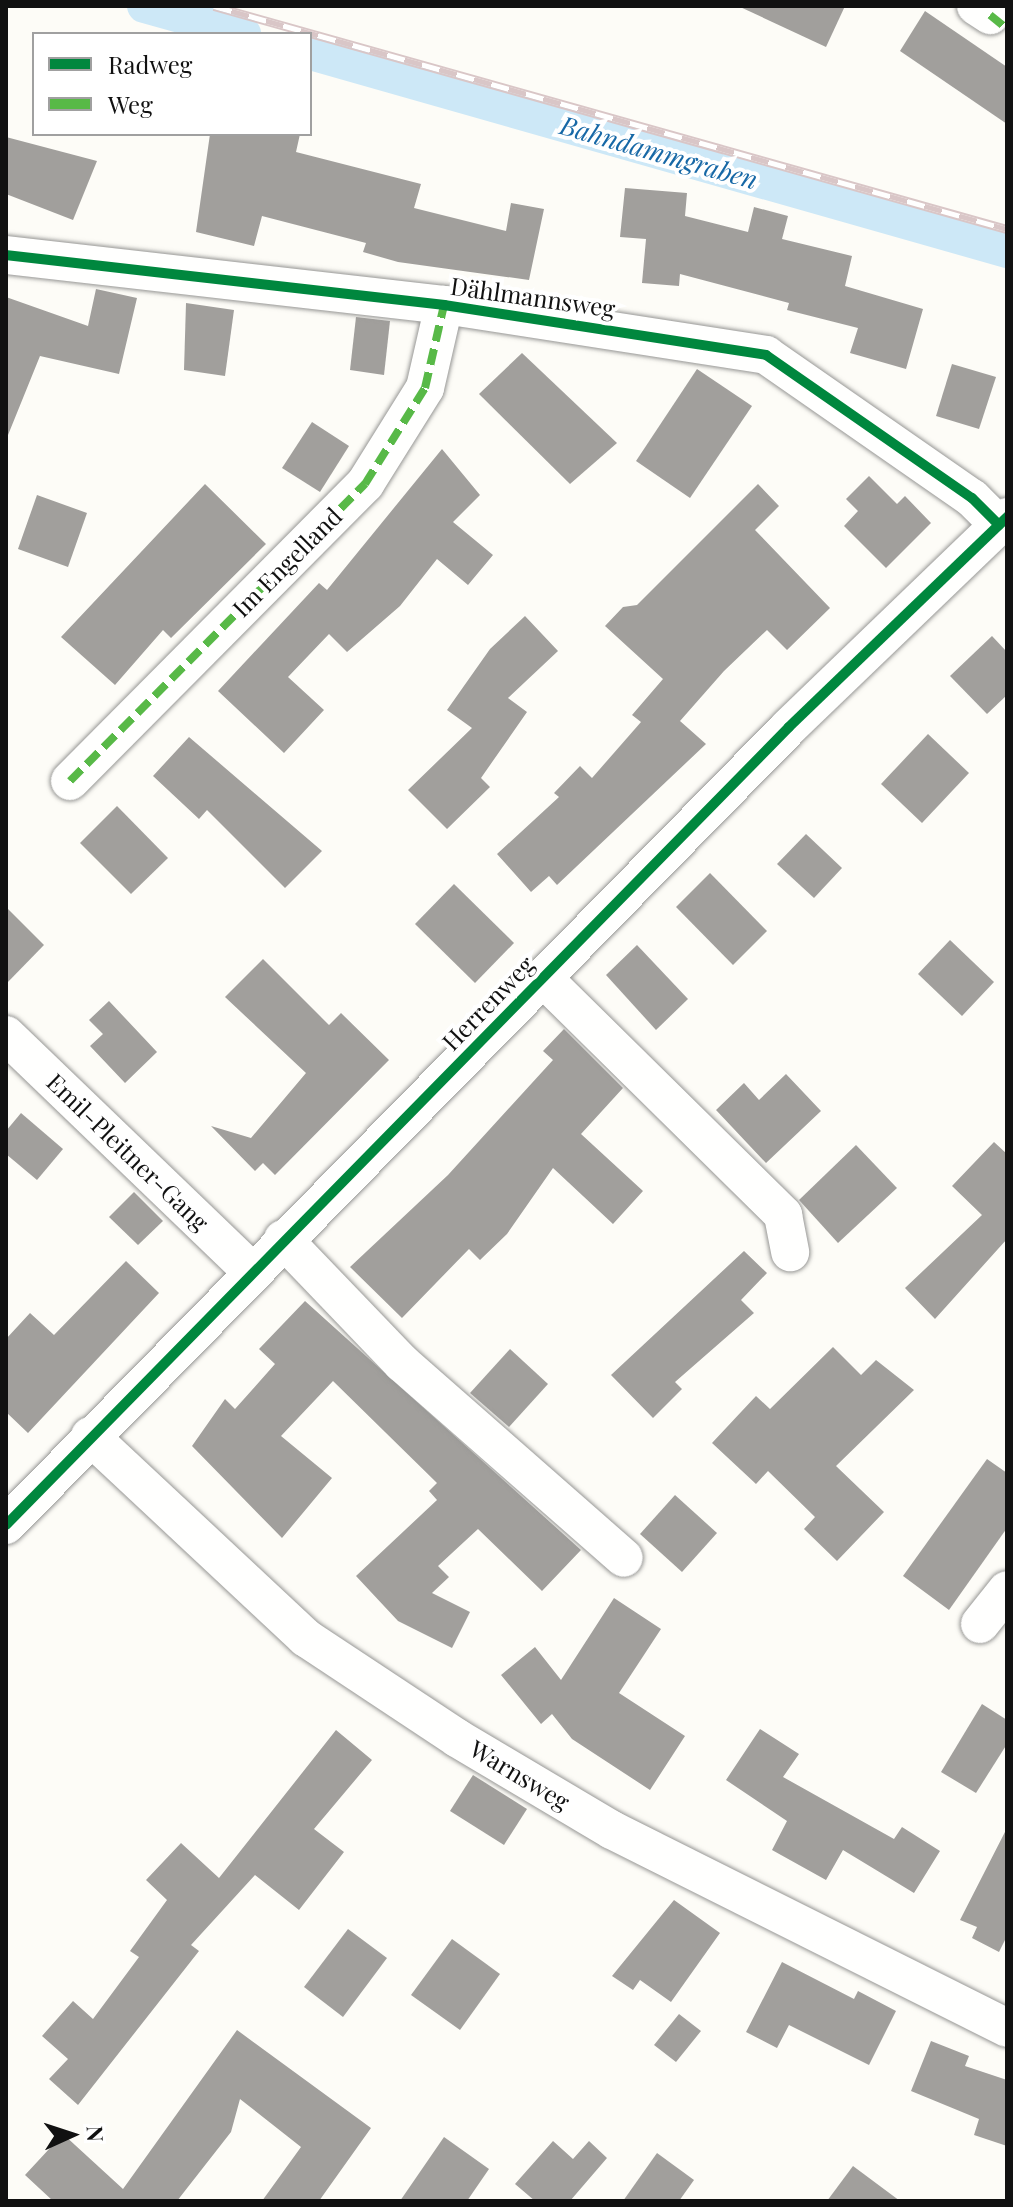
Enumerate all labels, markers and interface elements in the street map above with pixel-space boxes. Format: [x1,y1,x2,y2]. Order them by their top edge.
legend [32,32,312,136]
text: Radweg [108,48,193,80]
text: Weg [108,88,153,120]
water label: Bahndammgraben [557,109,761,195]
street label: Dählmannsweg [449,271,617,323]
street label: Im Engelland [226,501,348,623]
street label: Herrenweg [436,950,540,1056]
street label: Emil-Pleitner-Gang [41,1067,215,1237]
street label: Warnsweg [465,1734,575,1816]
north arrow [32,2095,112,2175]
text: N [81,2125,111,2142]

